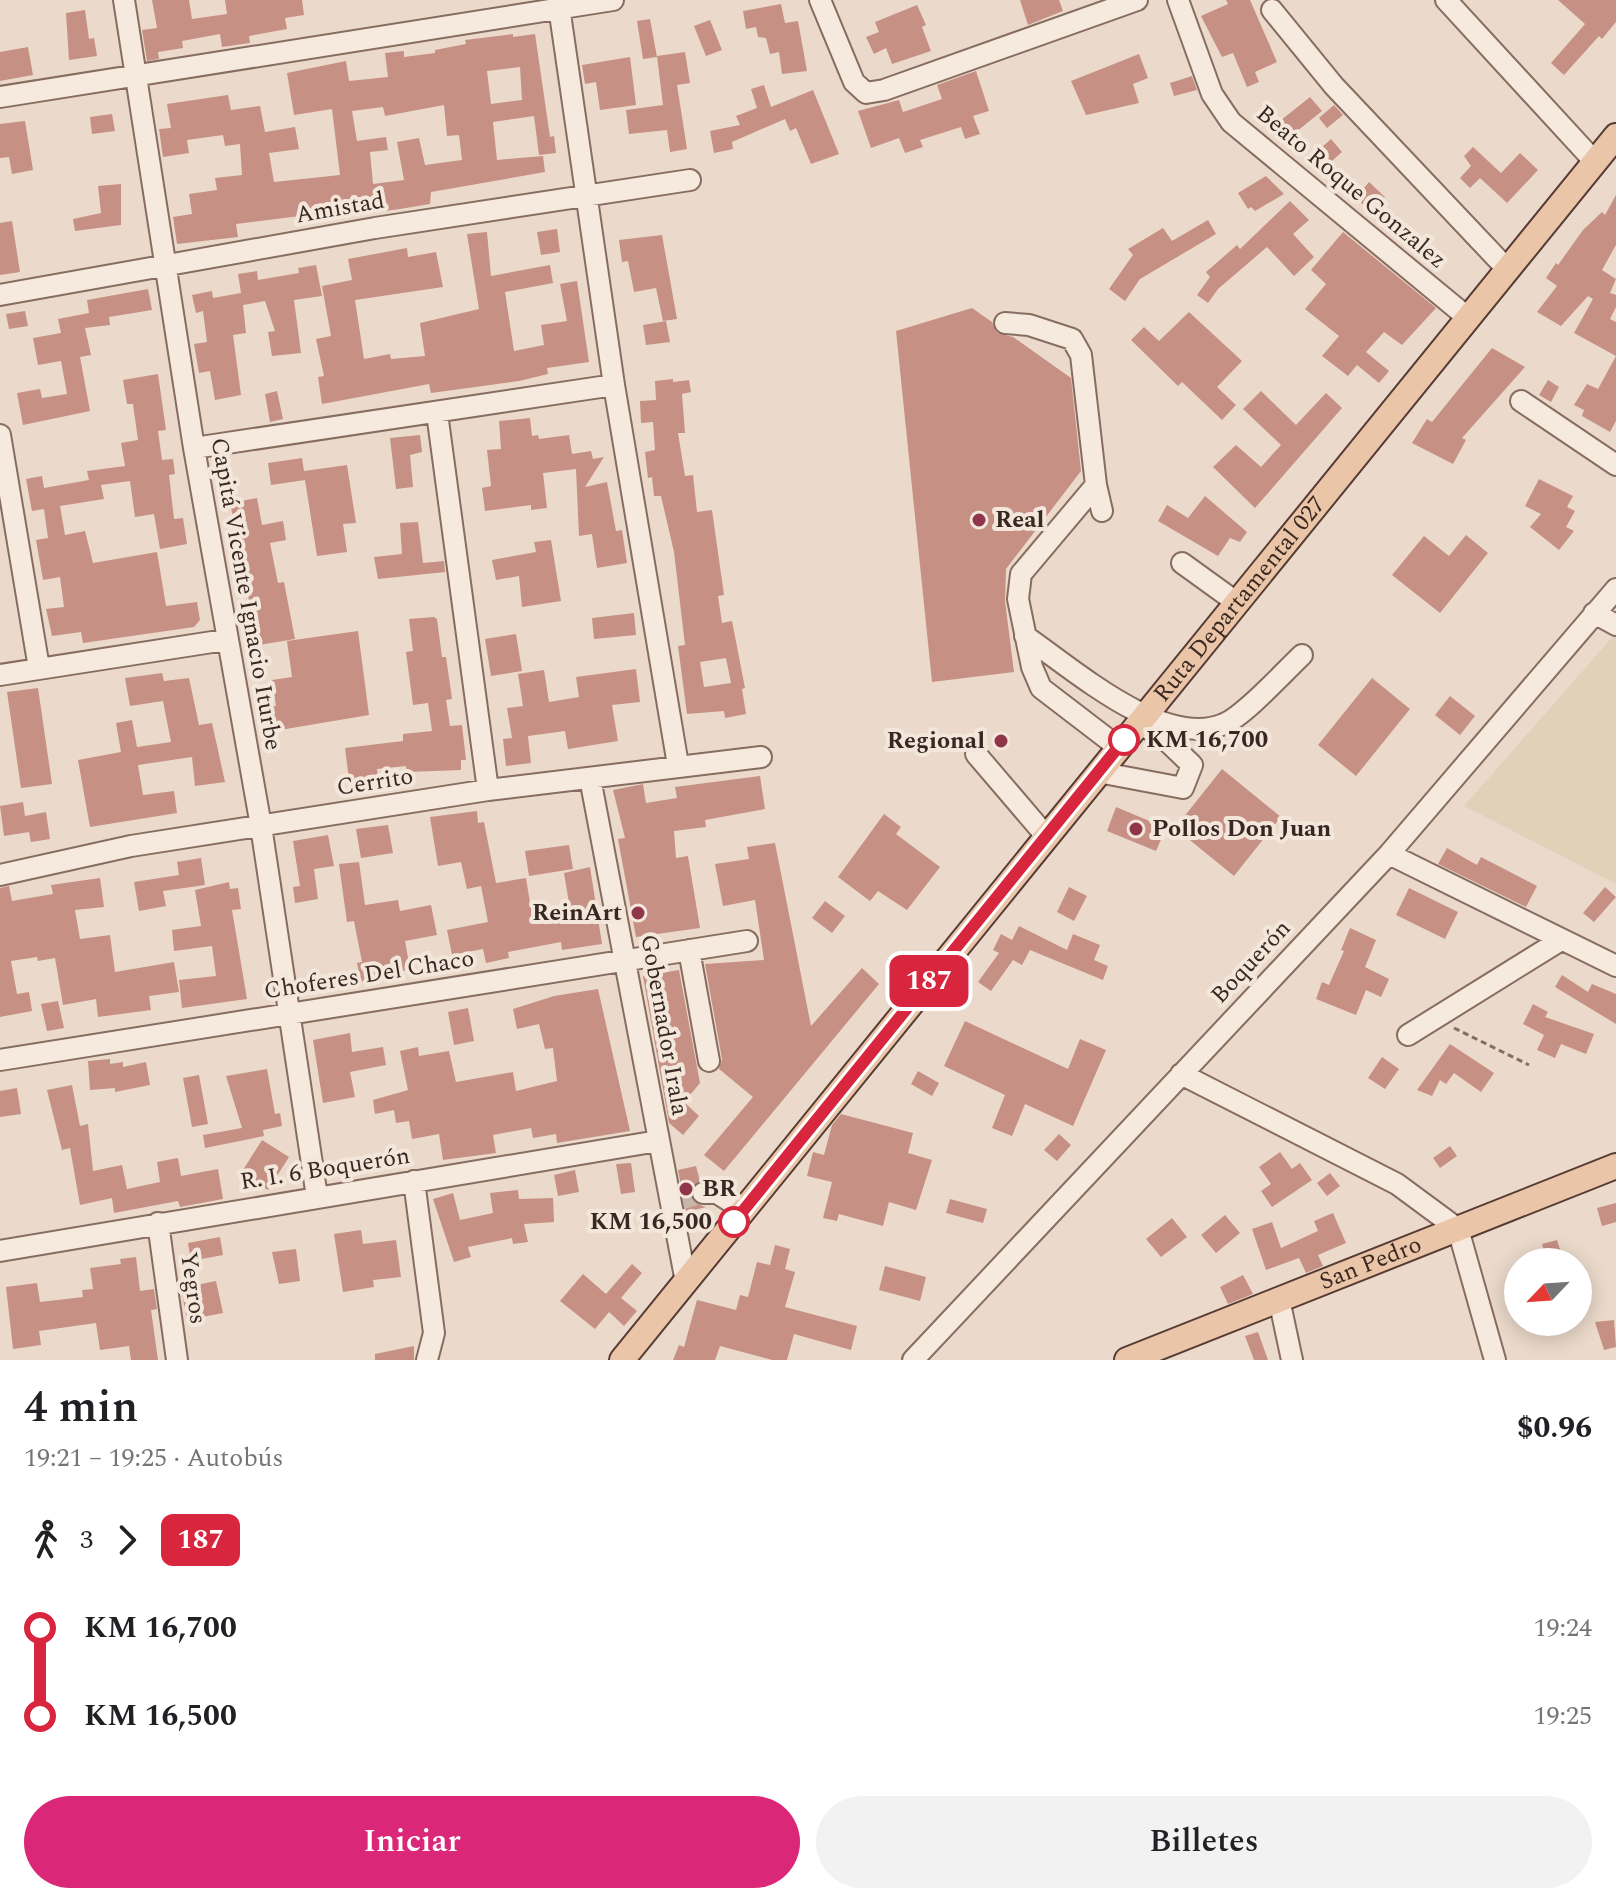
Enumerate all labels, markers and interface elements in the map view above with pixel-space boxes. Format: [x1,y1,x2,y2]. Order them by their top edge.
street label: Beato Roque Gonzalez [1248,96,1454,278]
street label: Amistad [293,182,387,234]
street label: Capitá Vicente Ignacio Iturbe [201,435,291,753]
street label: Ruta Departamental 027 [1145,488,1335,710]
place label: Real [995,502,1045,538]
marker: Real [970,511,988,529]
place label: KM 16,700 [1146,722,1268,758]
place label: Regional [887,723,985,759]
marker: KM 16,700 [1109,725,1139,755]
marker: Regional [992,732,1010,750]
street label: Cerrito [334,758,416,806]
place label: Pollos Don Juan [1152,811,1331,847]
marker: Pollos Don Juan [1127,820,1145,838]
place label: ReinArt [532,895,622,931]
marker: ReinArt [629,904,647,922]
street label: Boquerón [1202,912,1300,1012]
street label: Gobernador Irala [630,932,698,1118]
street label: Choferes Del Chaco [261,941,477,1009]
line badge: 187 [883,955,975,1007]
text: 187 [905,959,953,1002]
street label: R. I. 6 Boquerón [238,1138,412,1200]
place label: BR [702,1171,737,1207]
marker: BR [677,1180,695,1198]
place label: KM 16,500 [590,1204,712,1240]
marker: KM 16,500 [719,1207,749,1237]
street label: San Pedro [1314,1227,1427,1300]
north arrow [1504,1248,1592,1336]
map controls [1504,1248,1592,1336]
street label: Yegros [170,1249,216,1327]
text: 4 min [24,1374,138,1441]
text: $0.96 [1517,1405,1592,1451]
text: 19:21 – 19:25 · Autobús [24,1438,284,1478]
icon: walk [24,1518,68,1562]
icon: forward [105,1518,149,1562]
text: 187 [177,1518,224,1561]
text: 3 [80,1520,93,1560]
text: KM 16,700 [84,1605,237,1651]
text: 19:24 [1533,1608,1592,1648]
text: KM 16,500 [84,1693,237,1739]
text: 19:25 [1533,1696,1592,1736]
button: Iniciar [24,1796,800,1888]
button: Billetes [816,1796,1592,1888]

